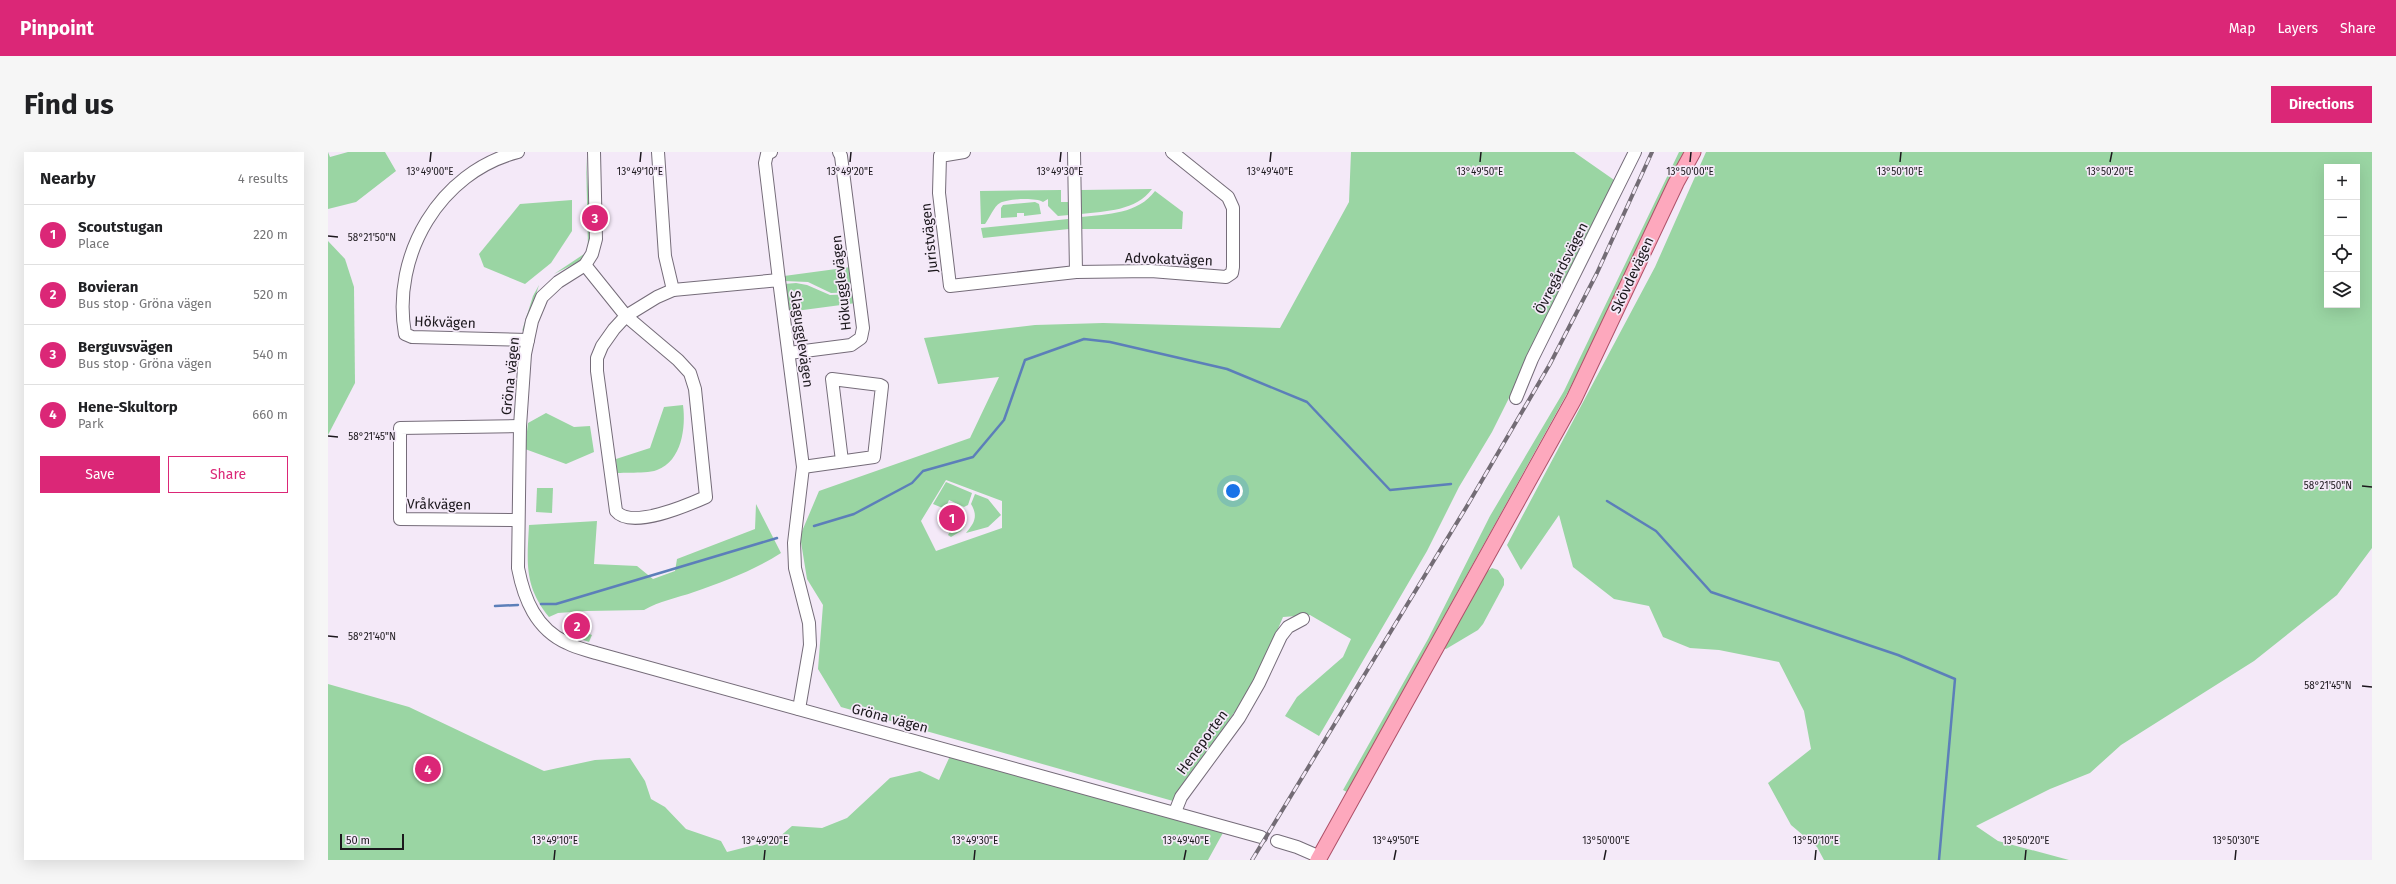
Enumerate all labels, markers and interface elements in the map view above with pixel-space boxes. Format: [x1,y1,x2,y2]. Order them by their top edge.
text: Pinpoint [20,17,94,40]
text: Map [2229,20,2255,37]
text: Layers [2277,20,2318,37]
text: Share [2340,20,2376,37]
button: Directions [2271,86,2372,123]
text: Find us [24,88,114,121]
map controls [2324,164,2360,308]
button: + [2324,164,2360,200]
text: 13°49'00"E [406,166,454,178]
text: 13°49'10"E [617,166,663,178]
text: 13°49'20"E [827,166,873,178]
text: 13°49'30"E [1037,166,1083,178]
text: 13°49'40"E [1247,166,1293,178]
text: 13°49'50"E [1457,166,1503,178]
text: 13°50'00"E [1666,166,1714,178]
text: 13°50'10"E [1877,166,1923,178]
text: 13°50'20"E [2087,166,2134,178]
text: Nearby [40,168,95,189]
text: 4 results [238,171,288,186]
button: − [2324,200,2360,236]
street label: Juristvägen [917,202,942,274]
pin: 3 [582,203,608,233]
text: Scoutstugan [78,218,163,236]
street label: Övregårdsvägen [1530,219,1592,317]
text: 1 [50,227,56,242]
text: 220 m [253,227,288,242]
text: 58°21'50"N [348,232,396,244]
street label: Hökugglevägen [828,234,855,332]
street label: Skövdevägen [1607,234,1658,316]
text: Place [78,236,109,251]
button: locate [2324,236,2360,272]
street label: Advokatvägen [1125,249,1213,270]
button: layers [2324,272,2360,308]
text: Bovieran [78,278,138,296]
text: 2 [50,287,56,302]
text: 520 m [253,287,288,302]
street label: Slagugglevägen [786,290,817,389]
text: Bus stop · Gröna vägen [78,296,212,311]
street label: Hökvägen [414,313,476,332]
street label: Gröna vägen [498,336,523,416]
text: Berguvsvägen [78,338,173,356]
text: 3 [50,347,56,362]
text: 540 m [253,347,288,362]
text: Bus stop · Gröna vägen [78,356,212,371]
text: Hene-Skultorp [78,398,178,416]
text: 4 [49,407,57,422]
text: 660 m [252,407,288,422]
text: Park [78,416,104,431]
text: 58°21'45"N [348,431,396,443]
button: Save [40,456,160,493]
button: Share [168,456,288,493]
text: 58°21'50"N [2304,480,2352,492]
your location [1223,481,1243,501]
street label: Vråkvägen [407,495,471,514]
pin: 1 [939,503,965,533]
pin: 2 [564,611,590,641]
text: 58°21'40"N [348,631,396,643]
text: 58°21'45"N [2304,680,2352,692]
street label: Gröna vägen [850,700,930,737]
street label: Heneporten [1173,707,1231,778]
pin: 4 [415,754,441,784]
scale bar [340,832,404,851]
text: 50 m [346,834,370,847]
text: 13°49'10"E [532,835,578,847]
text: 13°49'20"E [742,835,788,847]
text: 13°49'30"E [952,835,998,847]
text: 13°49'40"E [1163,835,1209,847]
text: 13°49'50"E [1373,835,1419,847]
text: 13°50'00"E [1582,835,1630,847]
text: 13°50'10"E [1793,835,1839,847]
text: 13°50'20"E [2003,835,2050,847]
text: 13°50'30"E [2212,835,2260,847]

